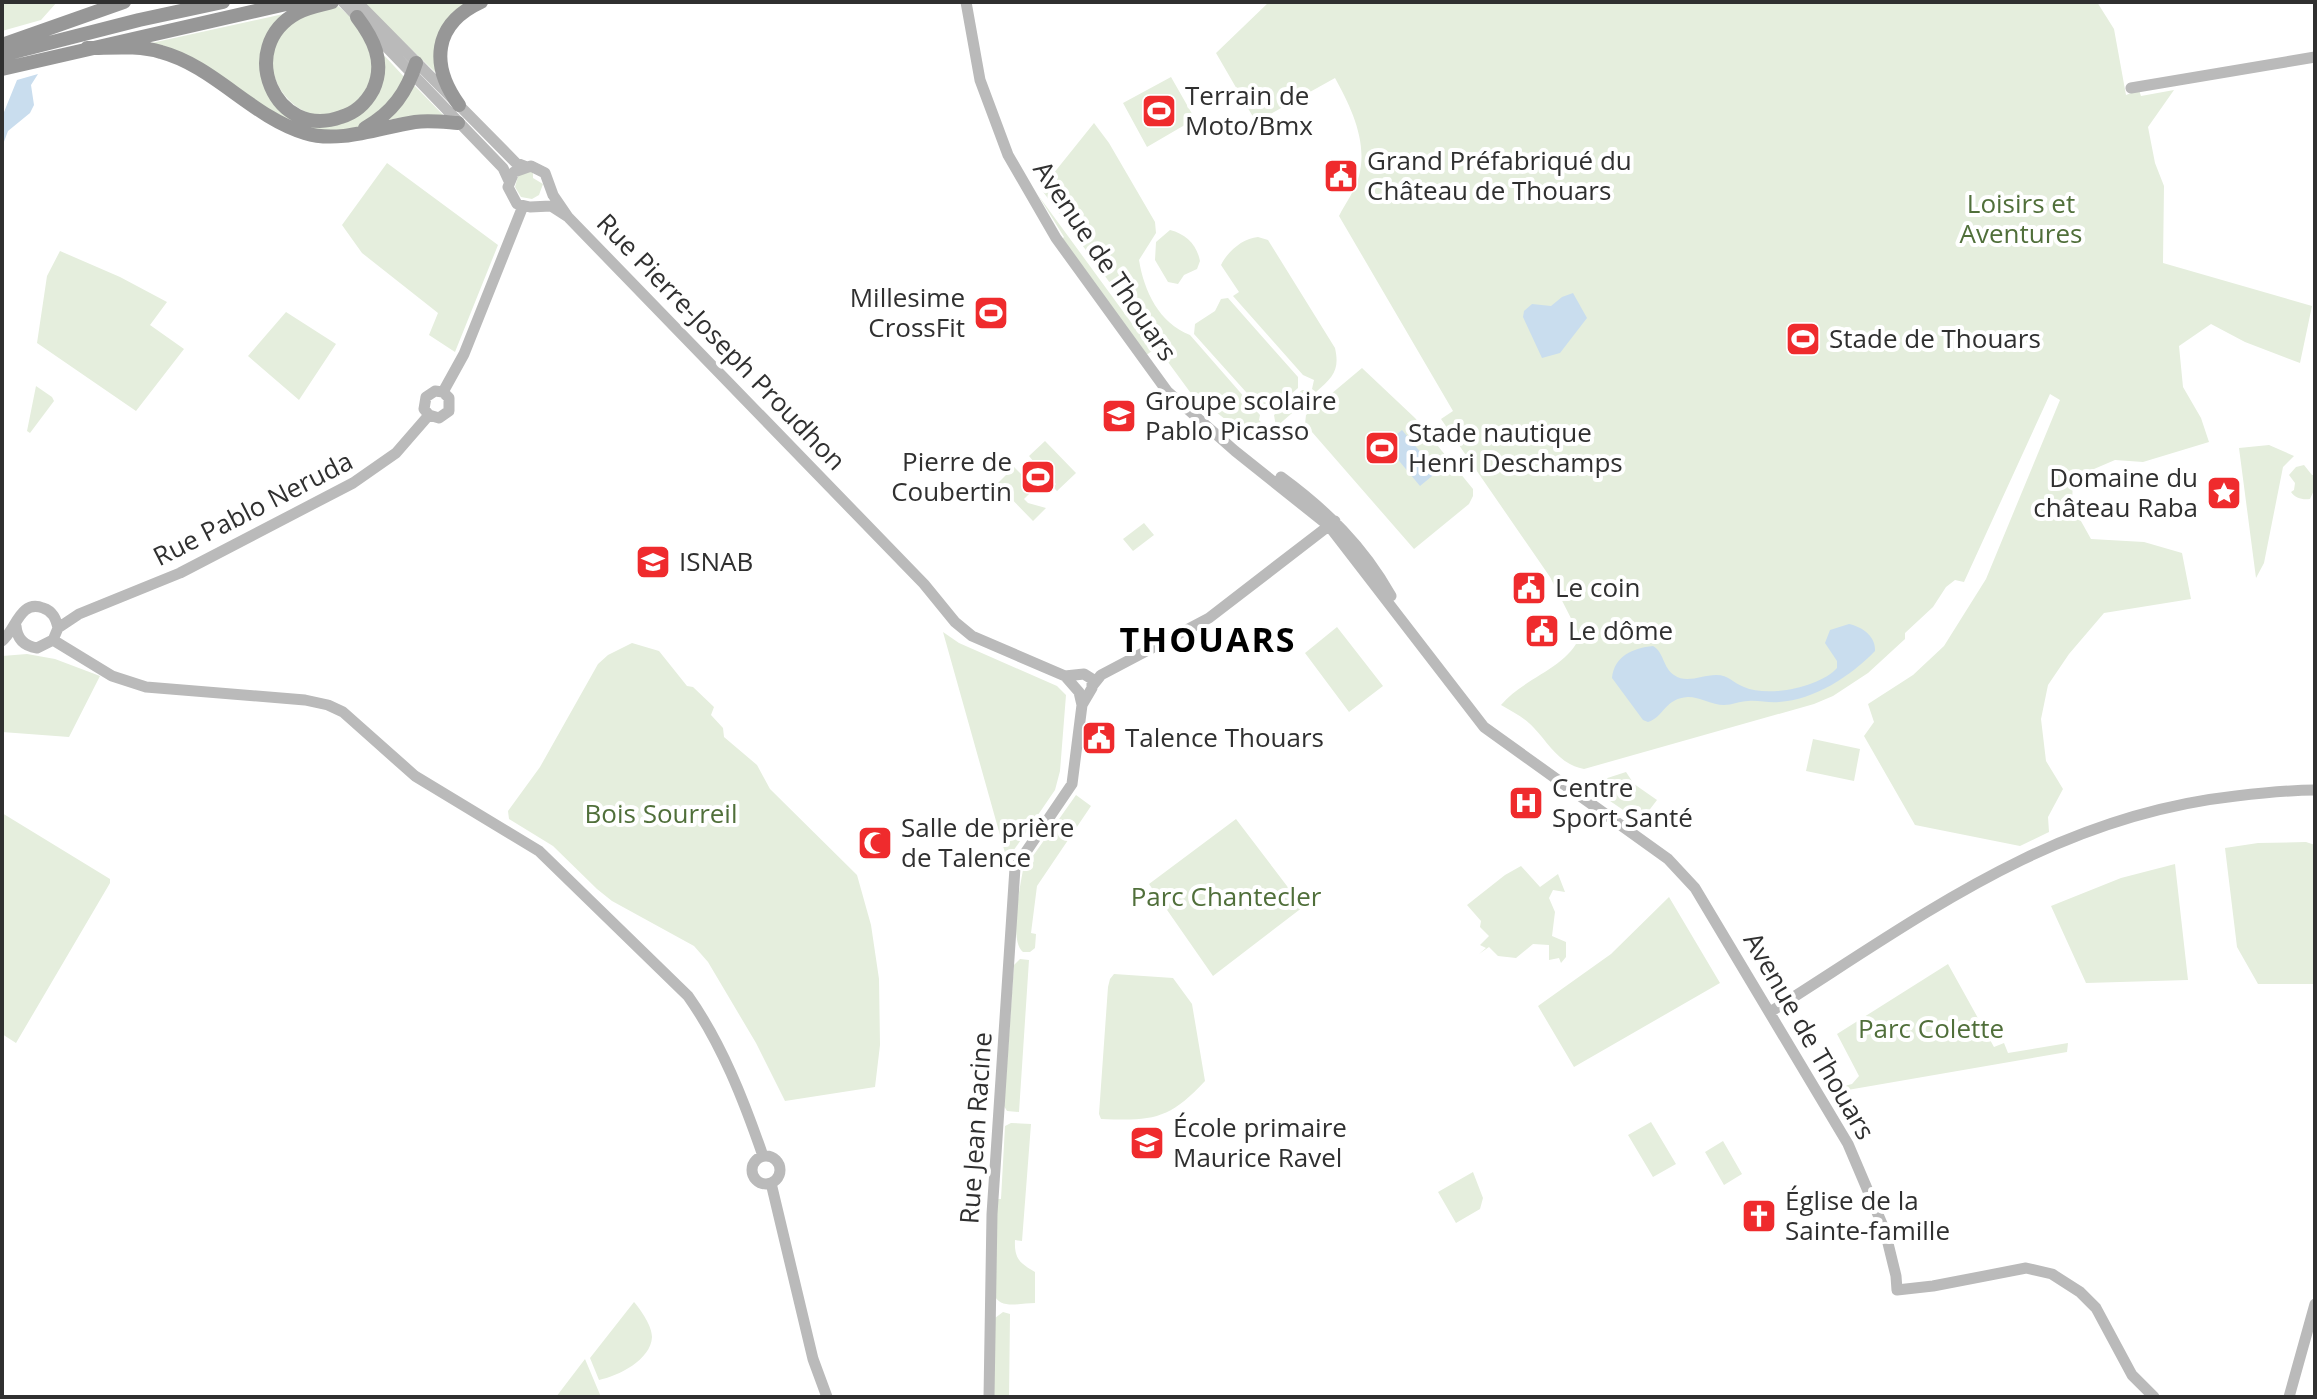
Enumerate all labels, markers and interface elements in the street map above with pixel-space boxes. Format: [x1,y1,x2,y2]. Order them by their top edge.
place label: Terrain de Moto/Bmx [1185,77,1313,143]
sports icon: Terrain de Moto/Bmx [1140,92,1178,130]
place label: Grand Préfabriqué du Château de Thouars [1367,142,1632,208]
street label: Avenue de Thouars [1026,153,1186,367]
public building icon: Grand Préfabriqué du Château de Thouars [1322,157,1360,195]
park label: Loisirs et Aventures [1960,185,2082,251]
street label: Rue Pierre-Joseph Proudhon [589,205,854,477]
place label: Millesime CrossFit [850,279,965,345]
sports icon: Millesime CrossFit [972,294,1010,332]
sports icon: Stade de Thouars [1784,320,1822,358]
place label: Stade de Thouars [1829,320,2041,356]
place label: Groupe scolaire Pablo Picasso [1145,382,1337,448]
school or university icon: Groupe scolaire Pablo Picasso [1100,397,1138,435]
place label: Stade nautique Henri Deschamps [1408,414,1623,480]
sports icon: Stade nautique Henri Deschamps [1363,429,1401,467]
street label: Rue Pablo Neruda [147,442,358,574]
place label: Pierre de Coubertin [891,443,1012,509]
sports icon: Pierre de Coubertin [1019,458,1057,496]
place label: Domaine du château Raba [2033,459,2198,525]
place icon: Domaine du château Raba [2205,474,2243,512]
school or university icon: ISNAB [634,543,672,581]
place label: ISNAB [679,543,753,579]
public building icon: Le coin [1510,569,1548,607]
place label: Le coin [1555,569,1641,605]
public building icon: Le dôme [1523,612,1561,650]
place label: Le dôme [1568,612,1673,648]
district label: THOUARS [1119,616,1297,662]
public building icon: Talence Thouars [1080,719,1118,757]
place label: Talence Thouars [1125,719,1324,755]
place label: Centre Sport Santé [1552,769,1693,835]
hospital icon: Centre Sport Santé [1507,784,1545,822]
park label: Bois Sourreil [585,795,737,831]
place label: Salle de prière de Talence [901,809,1074,875]
mosque icon: Salle de prière de Talence [856,824,894,862]
park label: Parc Chantecler [1131,878,1322,914]
street label: Avenue de Thouars [1736,925,1884,1146]
park label: Parc Colette [1858,1010,2004,1046]
street label: Rue Jean Racine [950,1031,1000,1225]
place label: École primaire Maurice Ravel [1173,1109,1347,1175]
school or university icon: École primaire Maurice Ravel [1128,1124,1166,1162]
place label: Église de la Sainte-famille [1785,1182,1950,1248]
church icon: Église de la Sainte-famille [1740,1197,1778,1235]

